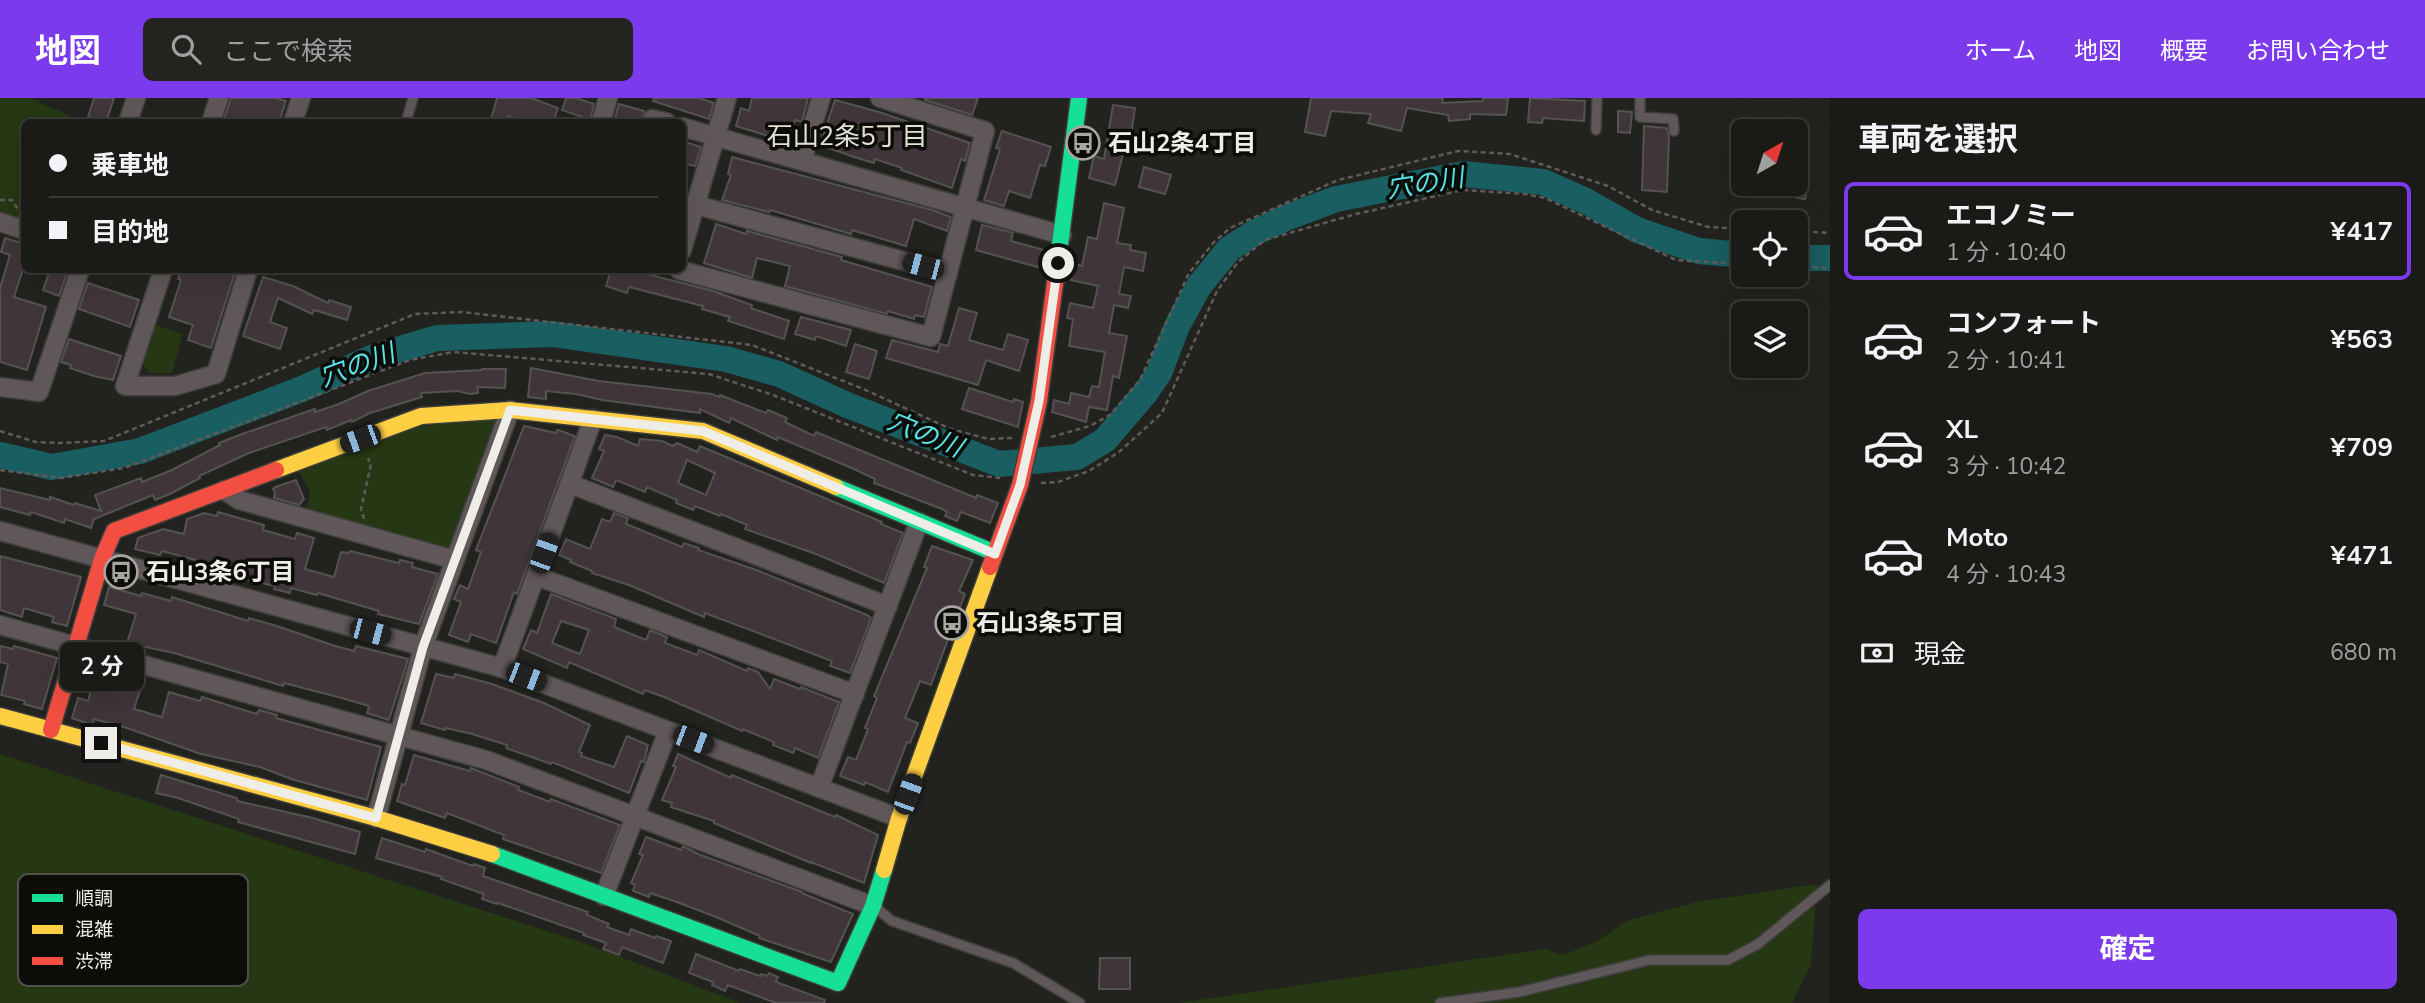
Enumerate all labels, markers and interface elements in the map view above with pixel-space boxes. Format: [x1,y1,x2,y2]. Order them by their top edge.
search box [143,18,633,81]
text: 地図 [35,29,101,74]
icon: search [167,30,205,68]
text: ここで検索 [223,34,353,69]
text: ホーム [1965,35,2036,67]
text: 地図 [2074,35,2122,67]
text: 概要 [2160,35,2208,67]
text: お問い合わせ [2246,35,2390,67]
text: 車両を選択 [1858,118,2018,161]
district label: 石山2条5丁目 [766,119,928,154]
north arrow [1731,119,1808,196]
map controls [1731,119,1808,378]
bus stop icon: 石山2条4丁目 [1064,124,1102,162]
place label: 石山2条4丁目 [1108,127,1257,159]
text: 乗車地 [91,148,169,183]
water label: 穴の川 [1384,160,1469,207]
text: エコノミー [1946,198,2076,233]
icon: car [1862,200,1925,263]
button: locate [1731,210,1808,287]
text: ¥417 [2331,214,2393,249]
text: 目的地 [91,215,169,250]
text: 1 分 · 10:40 [1946,237,2066,268]
route start [1042,247,1074,279]
car [900,250,947,282]
button: layers [1731,301,1808,378]
text: コンフォート [1946,306,2101,341]
icon: car [1862,308,1925,371]
text: ¥563 [2331,322,2393,357]
water label: 穴の川 [315,335,403,395]
text: 2 分 · 10:41 [1946,345,2066,376]
water label: 穴の川 [882,404,970,466]
text: XL [1946,412,1978,447]
icon: car [1862,416,1925,479]
car [337,422,384,456]
text: ¥709 [2331,430,2393,465]
text: 3 分 · 10:42 [1946,451,2066,482]
text: Moto [1946,520,2008,555]
icon: car [1862,524,1925,587]
car [527,530,562,576]
text: ¥471 [2331,538,2393,573]
bus stop icon: 石山3条6丁目 [102,553,140,591]
place label: 石山3条6丁目 [146,556,295,588]
text: 4 分 · 10:43 [1946,559,2066,590]
bus stop icon: 石山3条5丁目 [933,604,971,642]
place label: 石山3条5丁目 [976,607,1125,639]
car [347,616,394,648]
icon: cash [1858,634,1896,672]
text: 現金 [1914,637,1966,672]
text: 680 m [2330,637,2397,668]
callout: 2 分 [59,642,143,690]
text: 2 分 [80,651,124,682]
car [503,660,550,694]
car [670,723,717,757]
route end [85,727,117,759]
car [891,771,926,817]
legend [18,874,248,986]
text: 順調 [75,886,113,912]
button: 確定 [1858,909,2397,989]
text: 混雑 [75,917,113,943]
text: 渋滞 [75,949,113,975]

